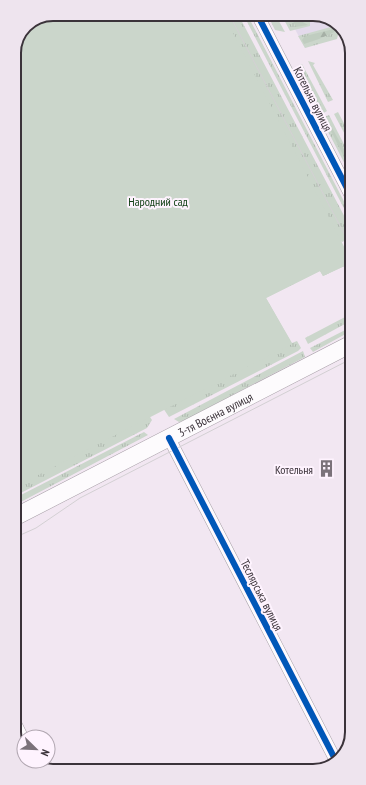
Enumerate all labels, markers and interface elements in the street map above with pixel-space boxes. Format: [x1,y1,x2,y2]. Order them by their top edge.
street label: Котельна вулиця [290,64,336,134]
park label: Народний сад [128,194,188,209]
street label: 3-тя Воєнна вулиця [175,388,255,439]
building icon: Котельня [316,459,336,479]
place label: Котельня [275,462,313,477]
street label: Теслярська вулиця [238,557,287,633]
north arrow [16,729,56,769]
text: N [38,747,53,758]

